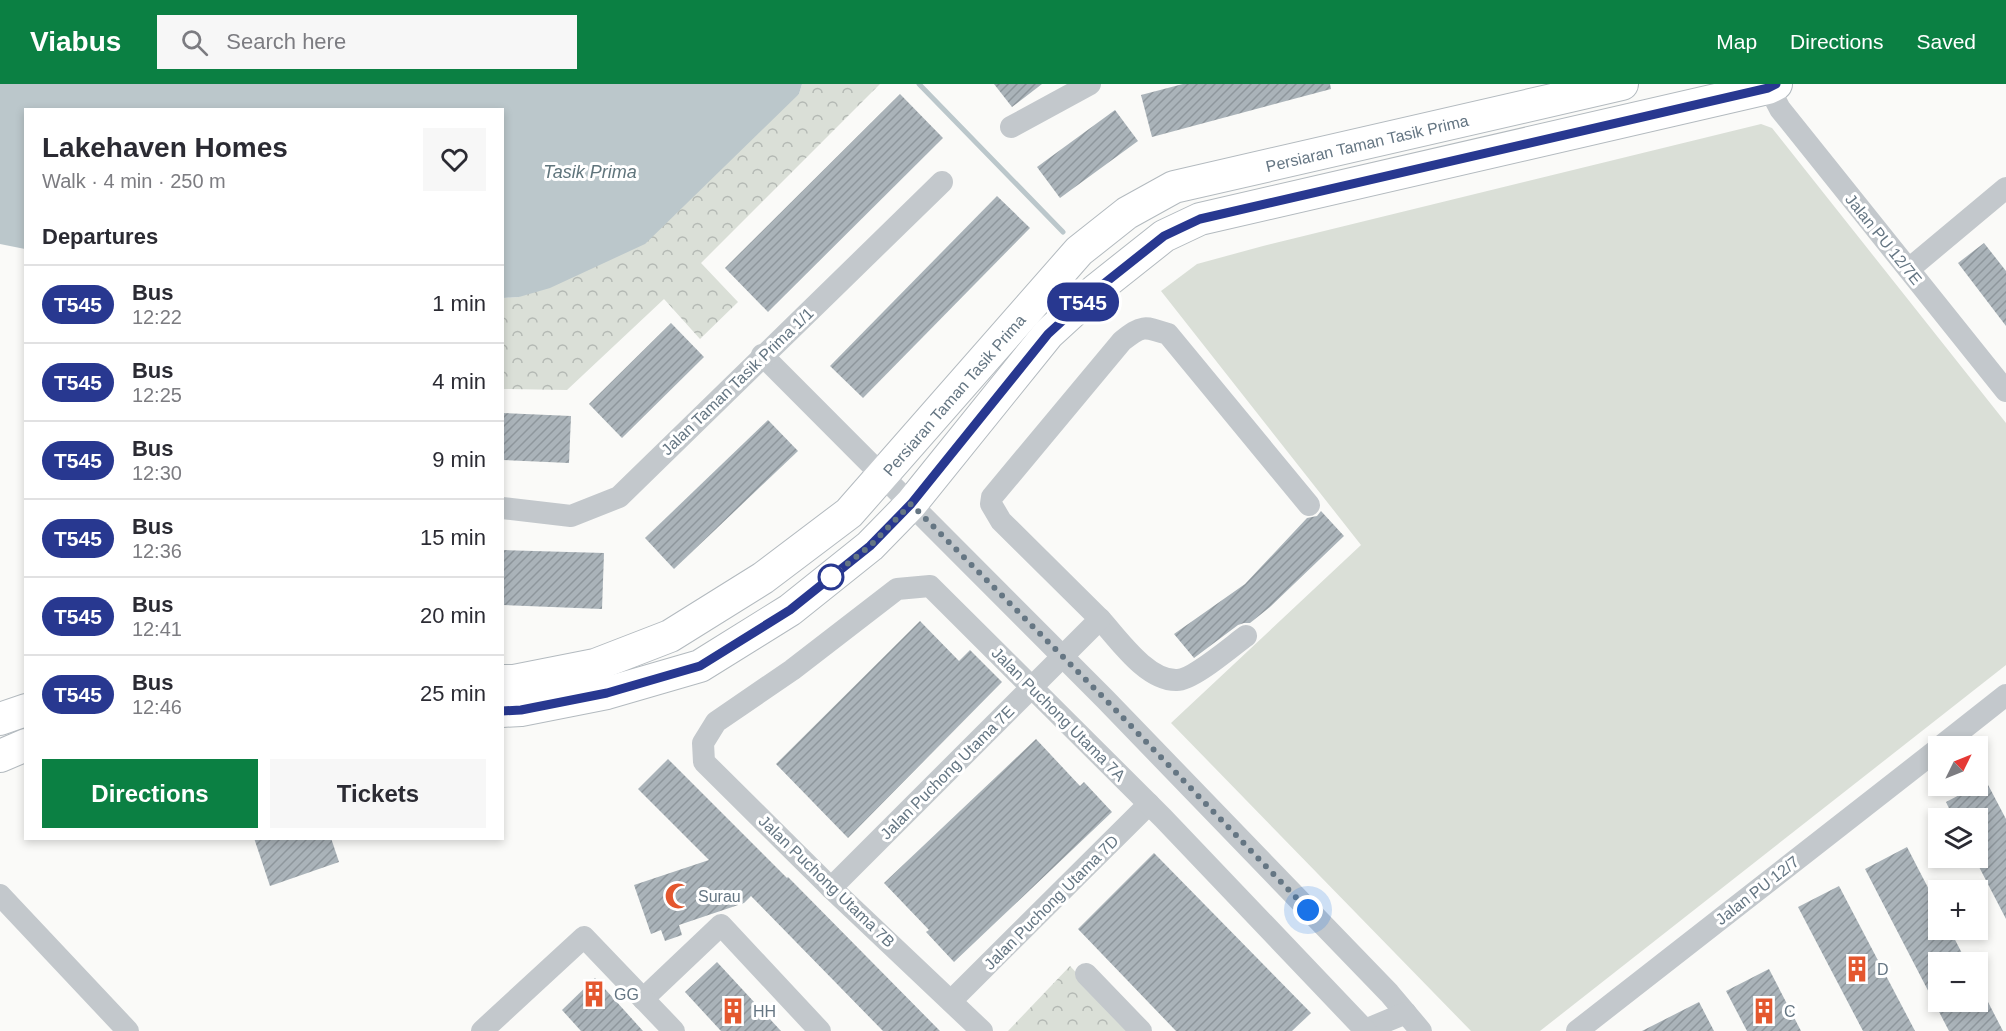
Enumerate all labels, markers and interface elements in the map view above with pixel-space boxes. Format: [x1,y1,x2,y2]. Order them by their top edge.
search box [157,15,577,69]
text: Viabus [30,26,121,57]
icon: search [178,26,211,59]
text: Search here [226,29,346,54]
text: Map [1716,30,1757,53]
text: Directions [1790,30,1883,53]
text: Saved [1916,30,1976,53]
street label: Persiaran Taman Tasik Prima [1264,112,1470,175]
button: heart [423,128,486,191]
text: Lakehaven Homes [42,132,288,163]
water label: Tasik Prima [543,162,637,182]
text: Walk · 4 min · 250 m [42,170,226,192]
street label: Jalan PU 12/7E [1842,191,1925,288]
text: Departures [42,224,158,249]
text: Bus [132,280,173,305]
line badge: T545 [1041,282,1125,322]
text: 1 min [432,291,486,316]
text: T545 [1059,291,1107,314]
text: T545 [54,293,102,316]
street label: Jalan Taman Tasik Prima 1/1 [658,304,817,458]
text: 12:22 [132,306,182,328]
street label: Persiaran Taman Tasik Prima [880,311,1029,479]
text: Bus [132,358,173,383]
text: 4 min [432,369,486,394]
text: T545 [54,371,102,394]
text: 12:25 [132,384,182,406]
text: Bus [132,436,173,461]
text: 9 min [432,447,486,472]
text: T545 [54,449,102,472]
text: 12:30 [132,462,182,484]
text: Bus [132,514,173,539]
text: 15 min [420,525,486,550]
text: T545 [54,527,102,550]
text: 12:36 [132,540,182,562]
unlabelled marker [818,564,844,590]
text: Bus [132,592,173,617]
text: 20 min [420,603,486,628]
text: T545 [54,605,102,628]
text: 12:41 [132,618,182,640]
street label: Jalan Puchong Utama 7A [988,644,1129,785]
text: Bus [132,670,173,695]
text: 25 min [420,681,486,706]
text: T545 [54,683,102,706]
text: 12:46 [132,696,182,718]
street label: Jalan Puchong Utama 7E [877,702,1018,843]
north arrow [1928,736,1988,796]
map controls [1928,736,1988,1012]
button: Directions [42,759,258,828]
button: Tickets [270,759,486,828]
button: layers [1928,808,1988,868]
street label: Jalan Puchong Utama 7B [755,812,898,950]
street label: Jalan Puchong Utama 7D [981,832,1122,973]
street label: Jalan PU 12/7 [1712,853,1802,928]
button: + [1928,880,1988,940]
mosque icon: Surau [663,881,693,911]
place label: Surau [698,888,741,905]
your location [1293,895,1323,925]
button: − [1928,952,1988,1012]
building icon: D [1842,954,1872,984]
place label: D [1877,961,1889,978]
building icon: GG [579,979,609,1009]
place label: GG [614,986,639,1003]
building icon: HH [718,996,748,1026]
building icon: C [1749,996,1779,1026]
place label: HH [753,1003,776,1020]
place label: C [1784,1003,1796,1020]

